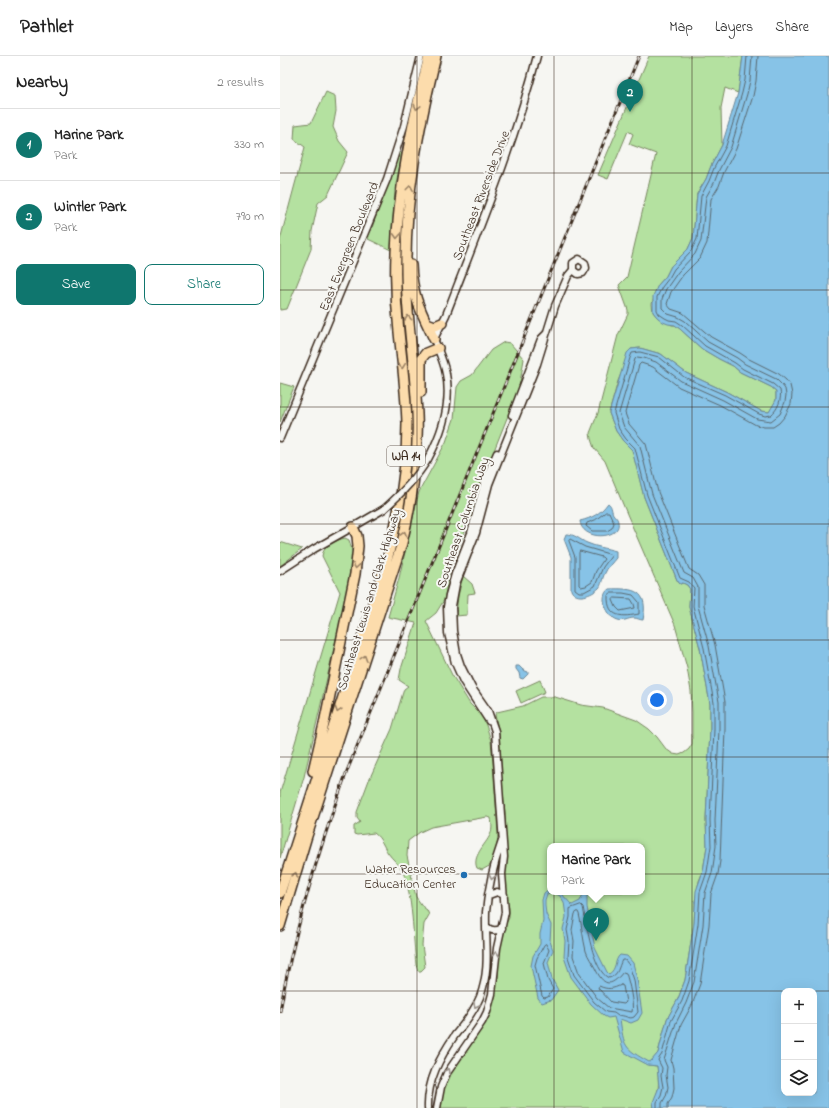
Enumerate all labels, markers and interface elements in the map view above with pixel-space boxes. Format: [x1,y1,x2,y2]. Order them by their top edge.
text: Pathlet [20,14,74,41]
text: Map [669,17,693,38]
text: Layers [715,17,753,38]
text: Share [775,17,809,38]
text: Nearby [16,70,68,95]
text: 2 results [217,73,264,92]
pin: 2 [617,79,643,112]
one-way arrow [413,104,421,111]
text: Marine Park [54,124,124,146]
street label: Southeast Riverside Drive [448,128,515,263]
text: 1 [27,135,31,154]
text: 330 m [234,135,264,154]
text: Park [54,146,78,165]
street label: East Evergreen Boulevard [315,179,385,314]
one-way arrow [405,185,414,191]
text: Wintler Park [54,196,126,218]
text: 2 [26,207,32,226]
text: 790 m [236,207,264,226]
text: Park [54,218,78,237]
one-way arrow [393,233,402,239]
button: Save [16,264,136,305]
button: Share [144,264,264,305]
one-way arrow [403,315,412,321]
one-way arrow [398,362,407,369]
road number: WA 14 [387,446,425,466]
street label: Southeast Columbia Way [432,455,496,591]
street label: Southeast Lewis and Clark Highway [333,506,407,693]
one-way arrow [399,531,408,538]
one-way arrow [352,563,361,569]
one-way arrow [359,655,368,662]
your location [647,690,667,710]
one-way arrow [335,706,343,713]
popup [547,843,645,895]
text: Marine Park [561,849,631,871]
place label: Water Resources Education Center [364,860,457,894]
marker: Water Resources Education Center [459,870,469,880]
text: Park [561,871,585,890]
one-way arrow [290,872,299,879]
one-way arrow [489,874,497,880]
pin: 1 [583,908,609,941]
one-way arrow [492,951,501,957]
map controls [781,988,817,1096]
button: + [781,988,817,1024]
one-way arrow [473,1000,481,1008]
button: − [781,1024,817,1060]
button: layers [781,1060,817,1096]
one-way arrow [444,1068,451,1075]

